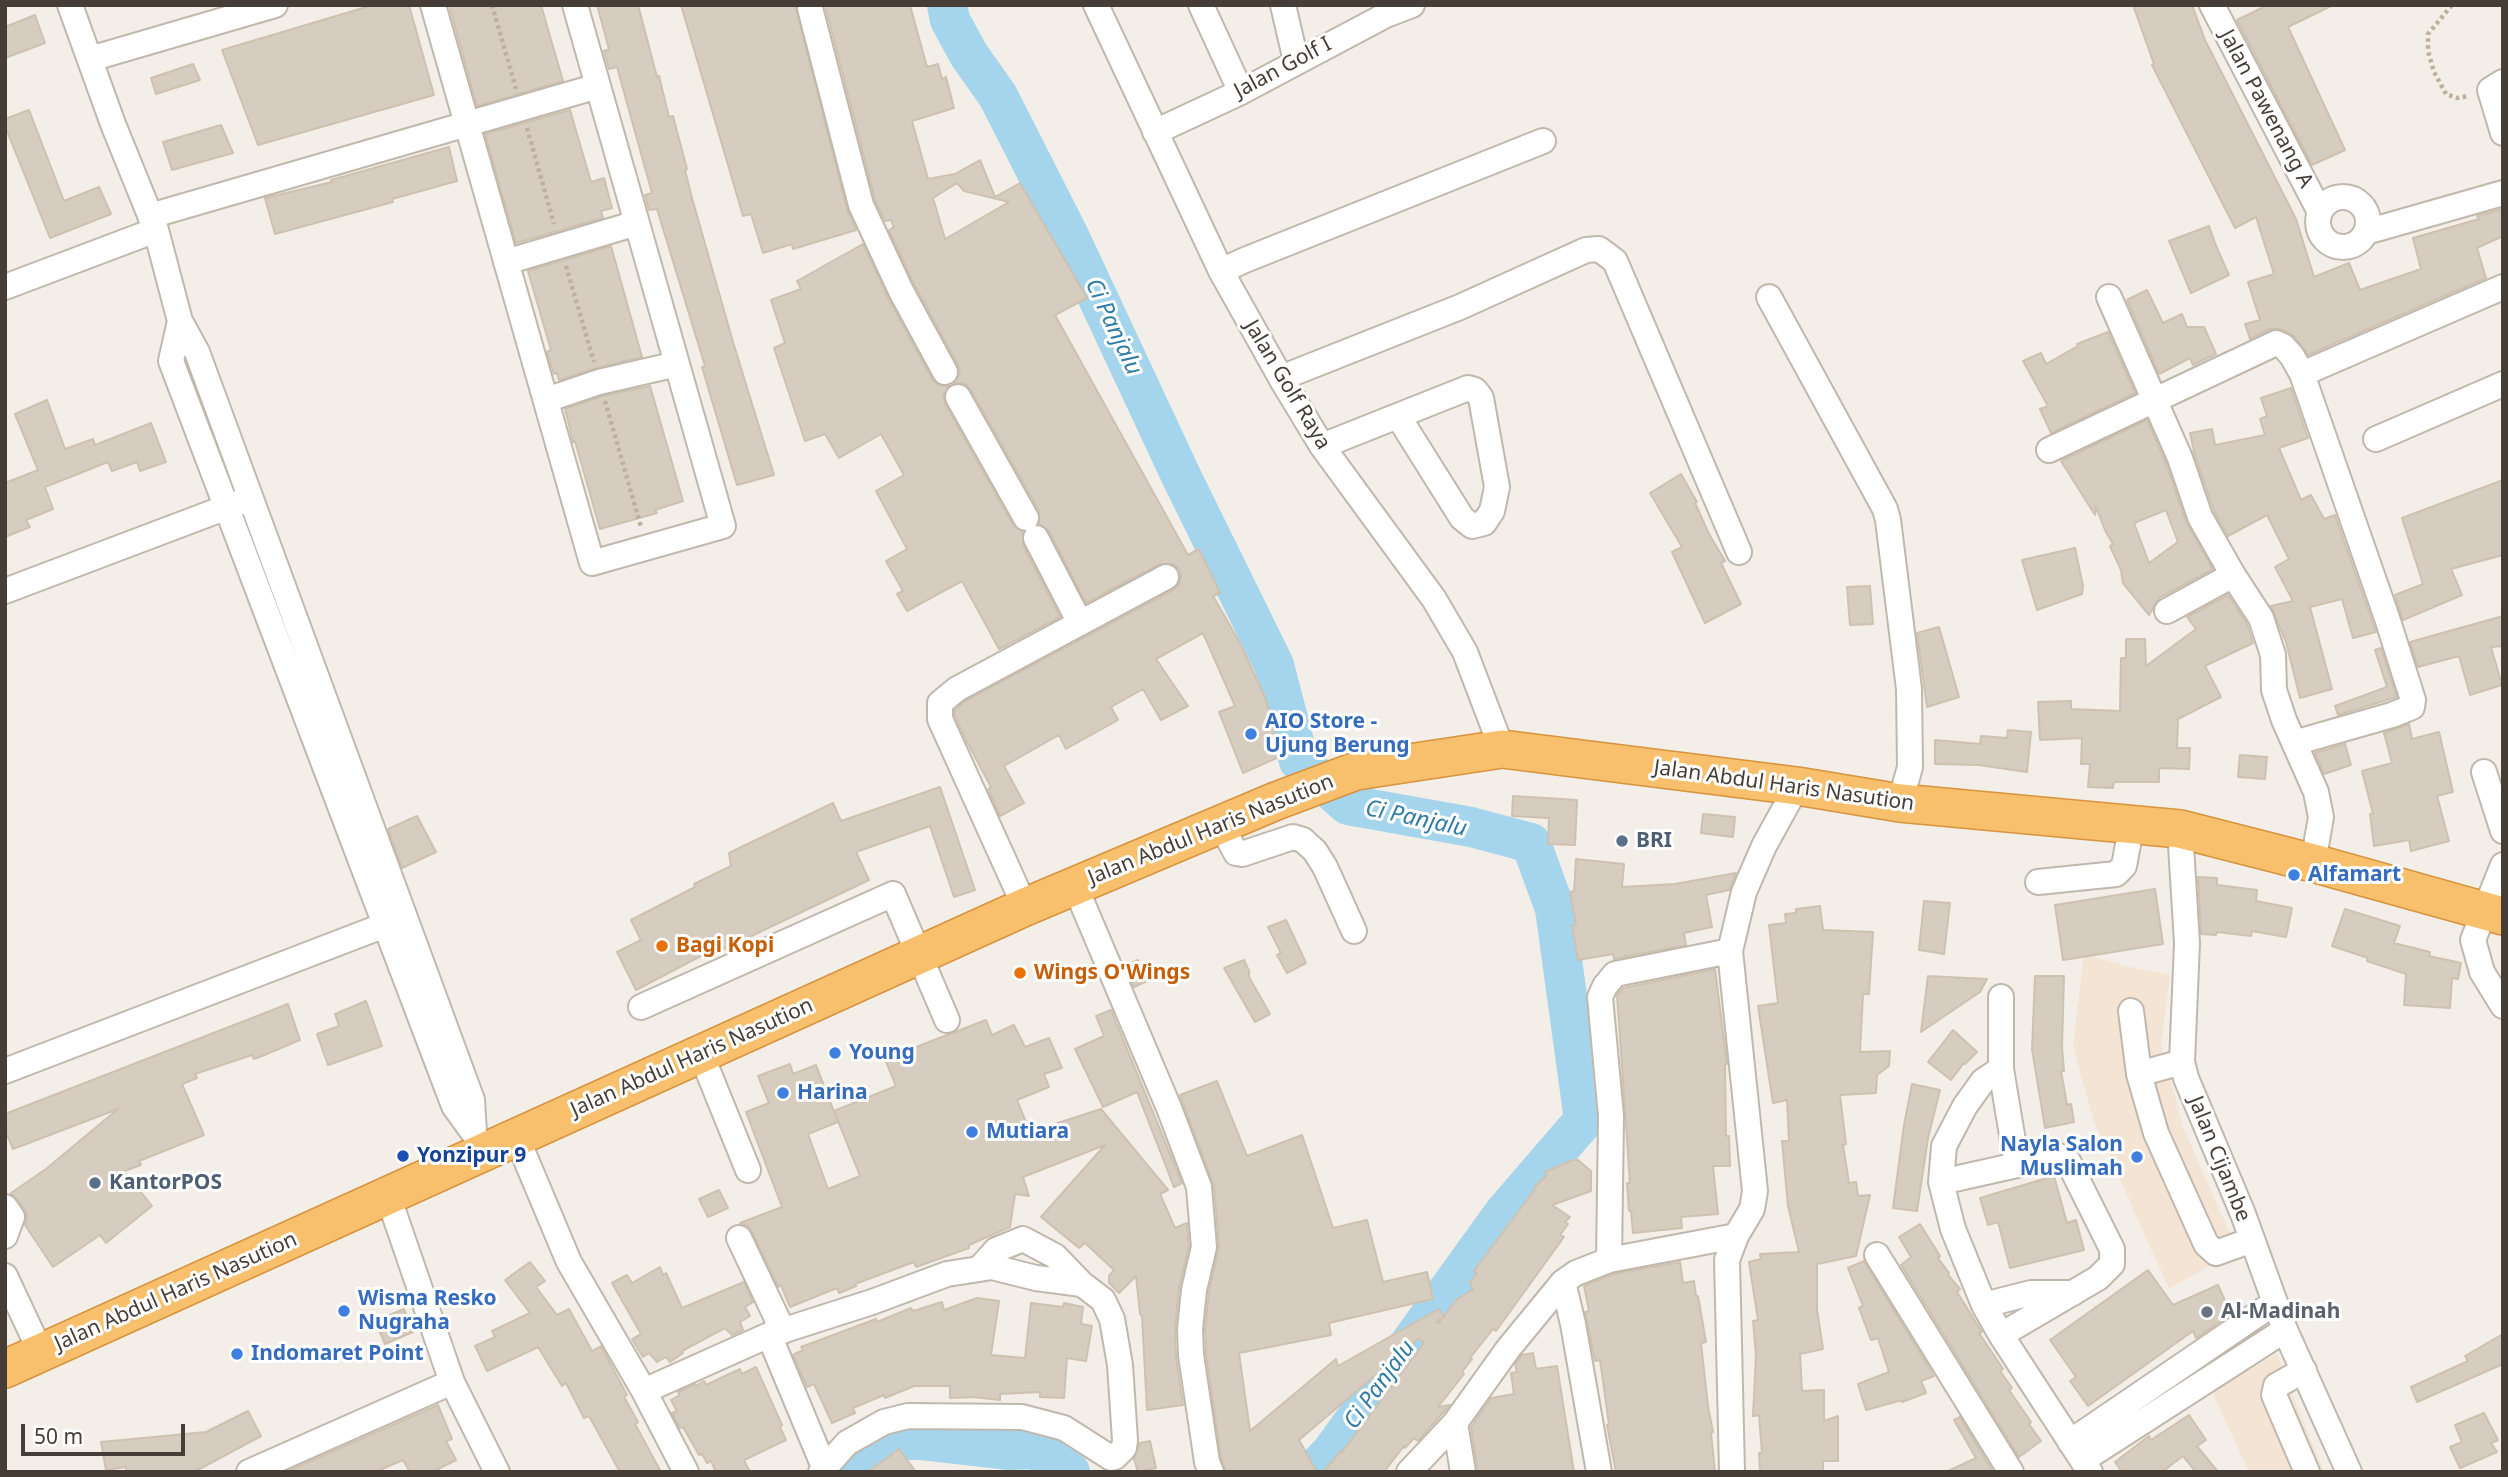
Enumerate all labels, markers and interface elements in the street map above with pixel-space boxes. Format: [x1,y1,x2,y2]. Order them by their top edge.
street label: Jalan Pawenang A [2214,26,2318,192]
street label: Jalan Golf I [1230,32,1336,104]
water label: Ci Panjalu [1079,274,1147,380]
street label: Jalan Golf Raya [1238,316,1336,454]
place label: AIO Store - Ujung Berung [1265,709,1410,759]
marker: AIO Store - Ujung Berung [1243,726,1259,742]
street label: Jalan Abdul Haris Nasution [1652,755,1916,817]
street label: Jalan Abdul Haris Nasution [1085,769,1337,891]
water label: Ci Panjalu [1363,795,1469,843]
place label: BRI [1636,828,1672,854]
marker: BRI [1614,833,1630,849]
place label: Alfamart [2308,862,2401,888]
marker: Alfamart [2286,867,2302,883]
place label: Bagi Kopi [676,933,774,959]
marker: Bagi Kopi [654,938,670,954]
place label: Wings O'Wings [1034,960,1190,986]
marker: Wings O'Wings [1012,965,1028,981]
street label: Jalan Abdul Haris Nasution [567,993,817,1123]
place label: Young [849,1040,915,1066]
marker: Young [827,1045,843,1061]
place label: Harina [797,1080,868,1106]
marker: Harina [775,1085,791,1101]
street label: Jalan Cijambe [2182,1092,2256,1226]
place label: Mutiara [986,1119,1069,1145]
marker: Mutiara [964,1124,980,1140]
place label: Nayla Salon Muslimah [2000,1132,2123,1182]
place label: Yonzipur 9 [417,1143,526,1169]
marker: Yonzipur 9 [395,1148,411,1164]
marker: Nayla Salon Muslimah [2129,1149,2145,1165]
place label: KantorPOS [109,1170,222,1196]
marker: KantorPOS [87,1175,103,1191]
street label: Jalan Abdul Haris Nasution [51,1227,301,1357]
place label: Wisma Resko Nugraha [358,1286,497,1336]
place label: Al-Madinah [2221,1299,2340,1325]
marker: Wisma Resko Nugraha [336,1303,352,1319]
marker: Al-Madinah [2199,1304,2215,1320]
water label: Ci Panjalu [1339,1335,1421,1435]
place label: Indomaret Point [251,1341,424,1367]
marker: Indomaret Point [229,1346,245,1362]
scale bar [24,1410,189,1454]
text: 50 m [34,1422,83,1450]

